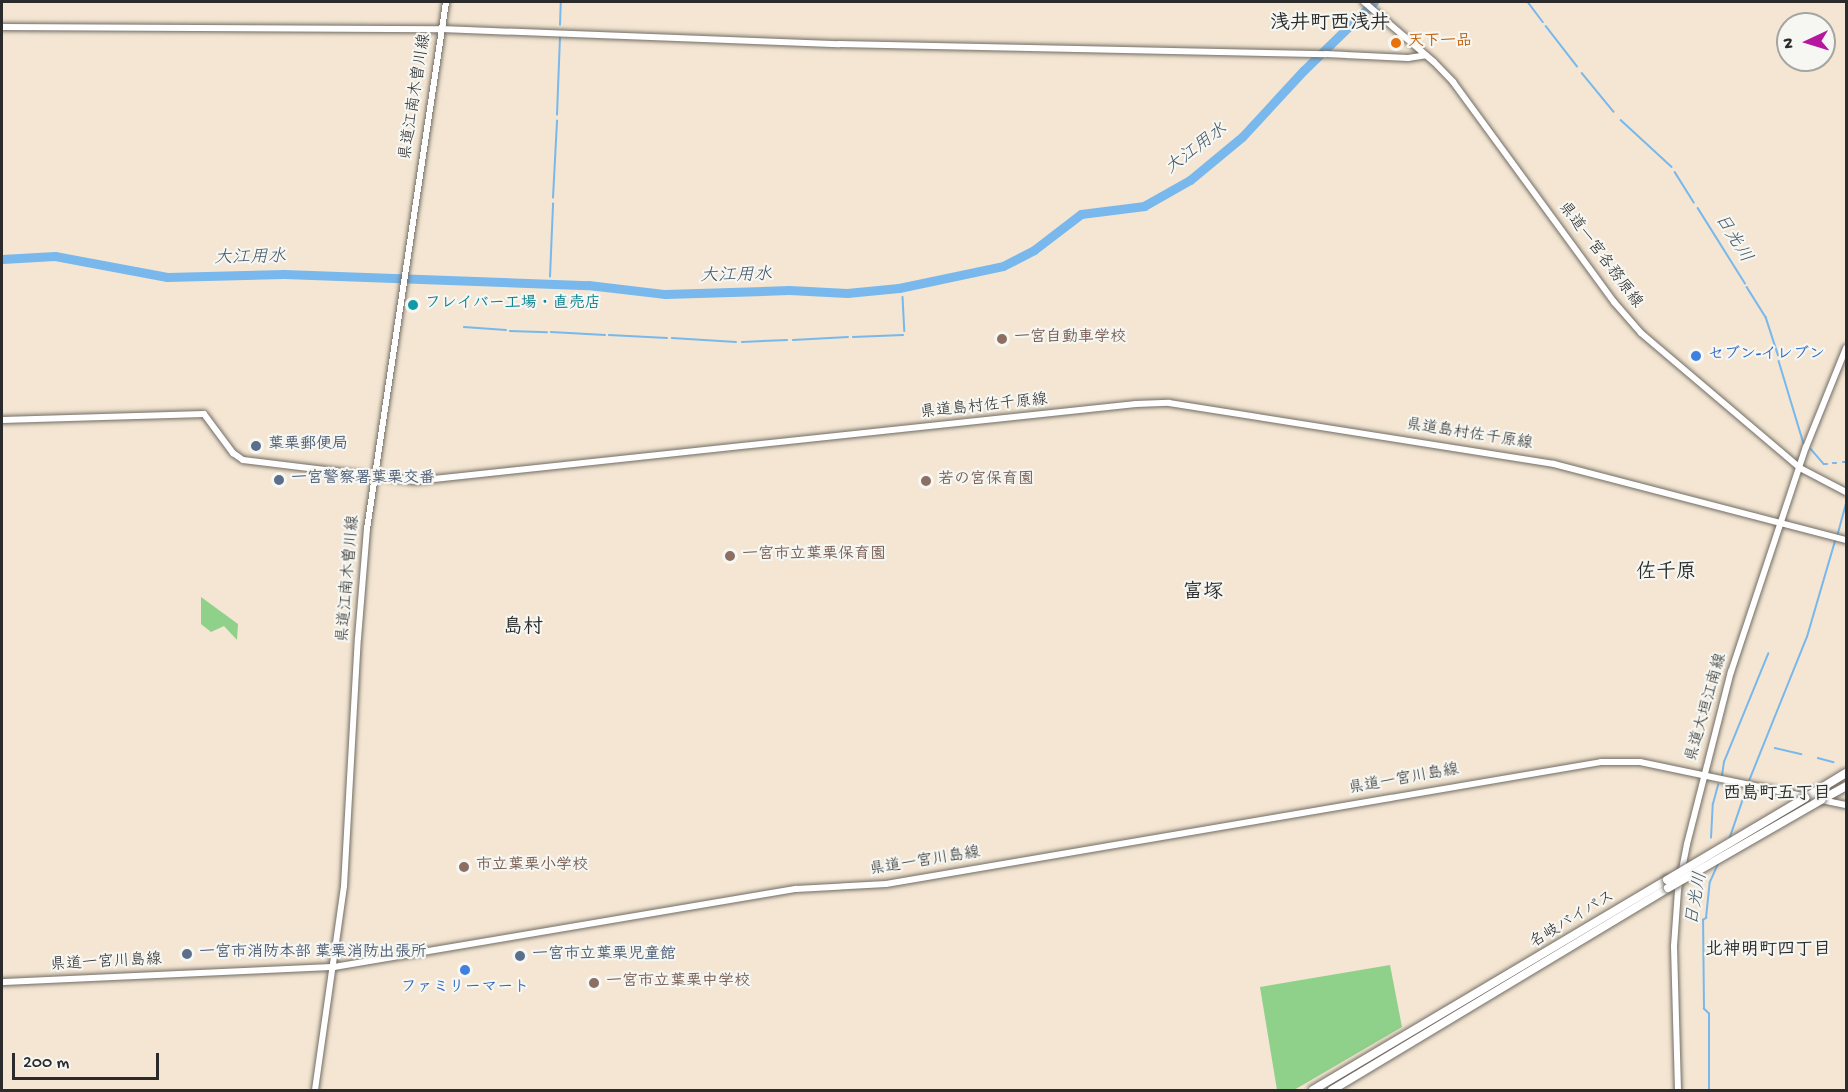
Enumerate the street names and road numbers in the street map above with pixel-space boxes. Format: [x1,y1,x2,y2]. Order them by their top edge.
street label: 県道江南木曽川線 [398,32,436,162]
street label: 県道一宮各務原線 [1553,199,1645,313]
street label: 県道島村佐千原線 [919,392,1049,424]
street label: 県道島村佐千原線 [1404,417,1534,455]
street label: 県道江南木曽川線 [335,514,365,644]
street label: 県道大垣江南線 [1683,652,1733,764]
street label: 県道一宮川島線 [1347,762,1461,800]
street label: 県道一宮川島線 [868,845,982,881]
street label: 名岐バイパス [1527,888,1619,954]
street label: 県道一宮川島線 [50,951,162,977]

